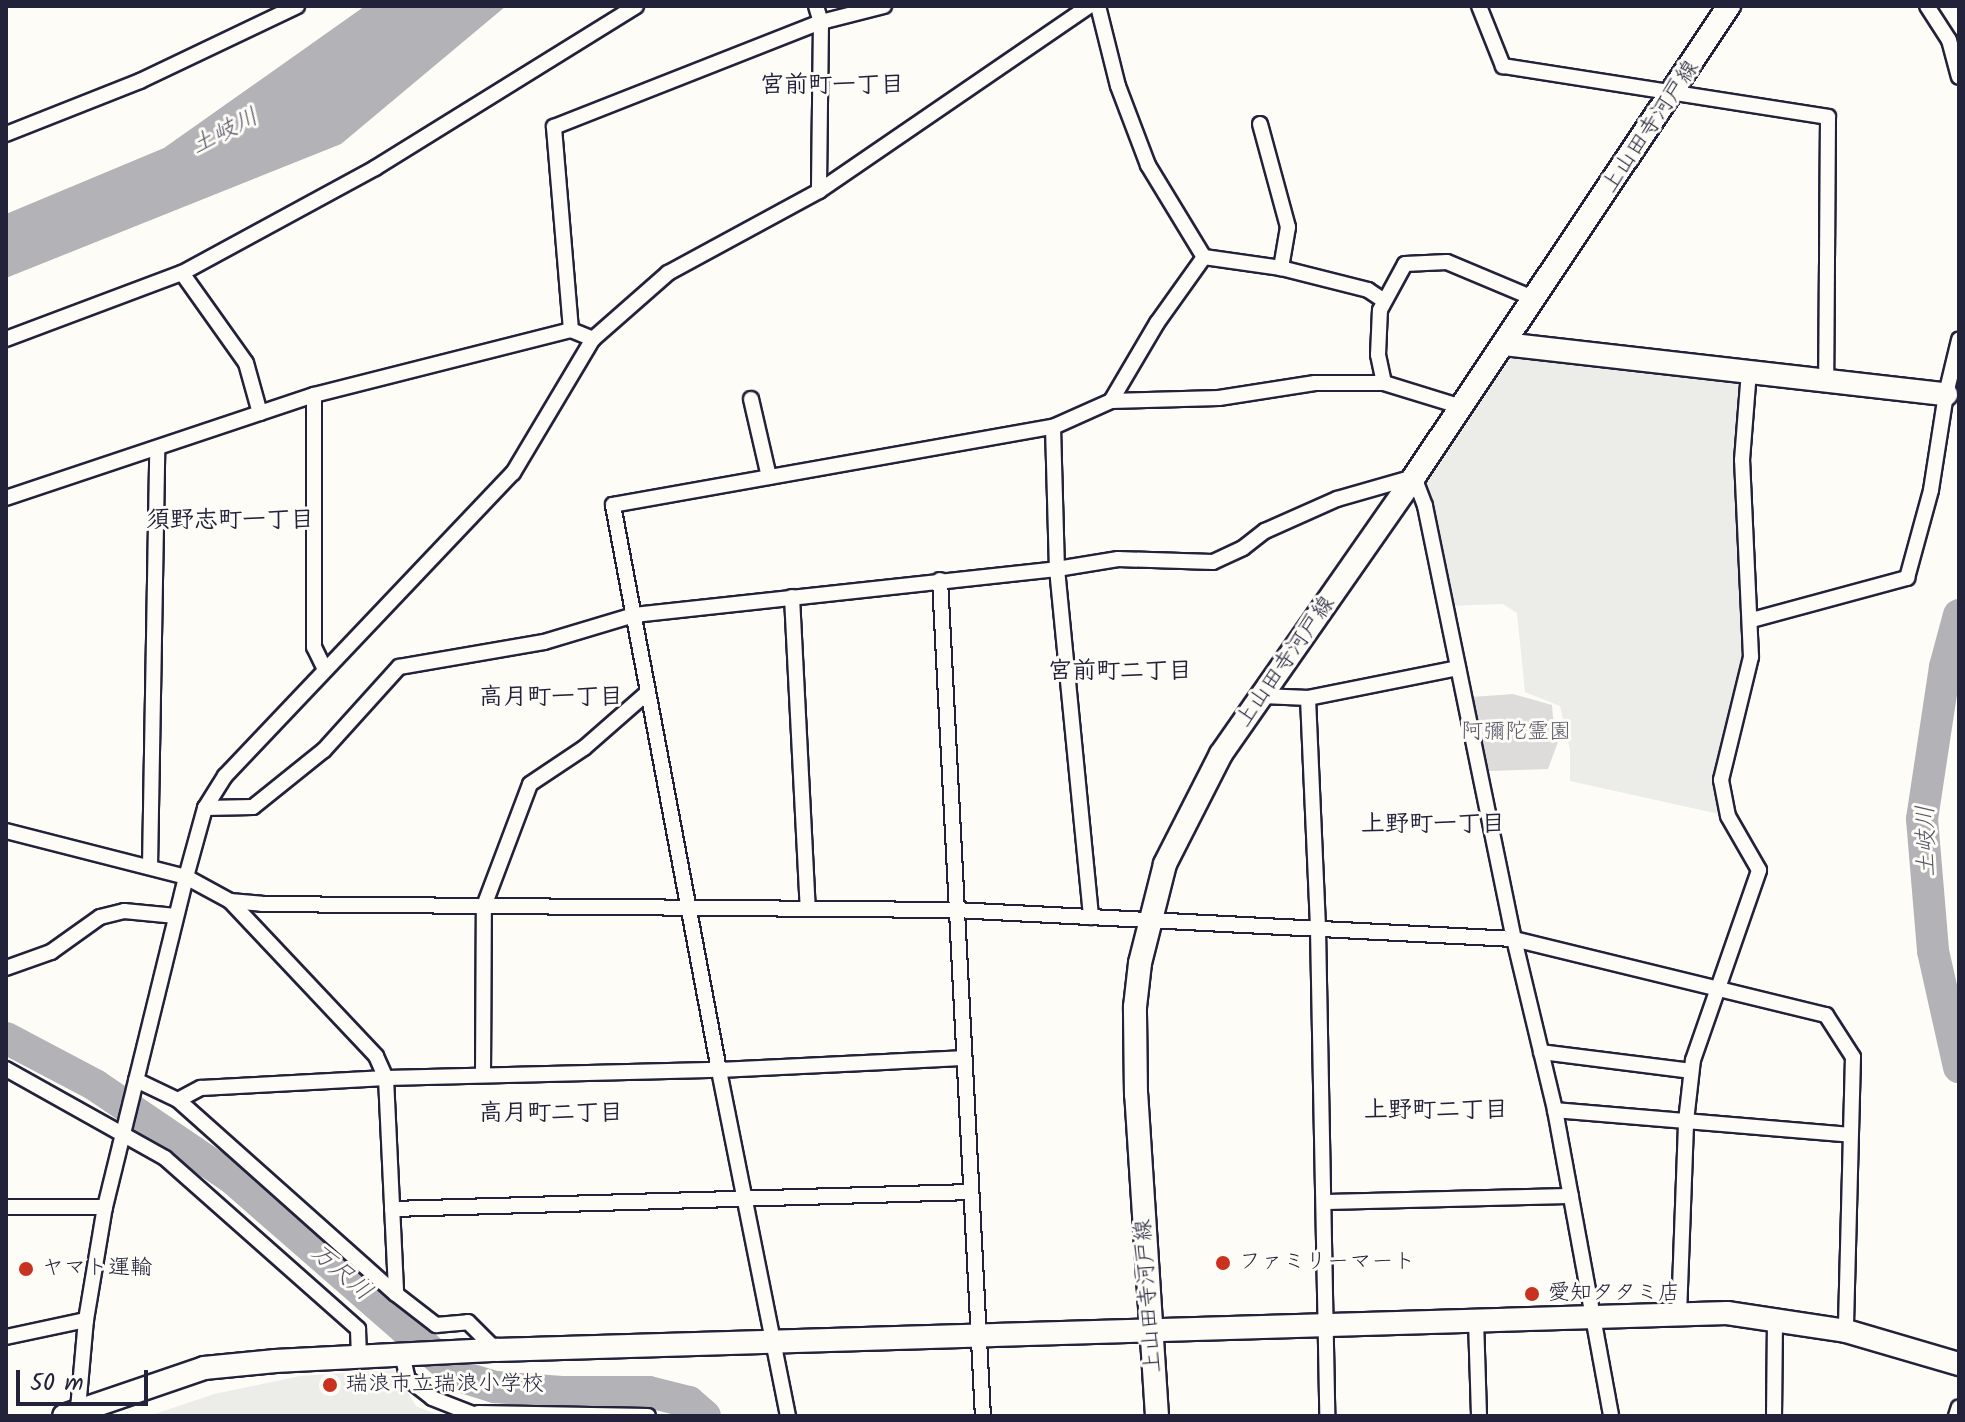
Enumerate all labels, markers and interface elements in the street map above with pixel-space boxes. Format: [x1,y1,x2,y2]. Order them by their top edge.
street label: 上山田寺河戸線 [1597,56,1705,198]
district label: 宮前町一丁目 [760,72,904,100]
water label: 土岐川 [186,103,264,161]
district label: 須野志町一丁目 [146,507,314,535]
street label: 上山田寺河戸線 [1231,591,1341,733]
district label: 宮前町二丁目 [1048,658,1192,686]
district label: 高月町一丁目 [479,684,623,712]
park label: 阿彌陀霊園 [1461,720,1571,746]
water label: 土岐川 [1912,805,1942,877]
district label: 上野町一丁目 [1361,811,1505,839]
district label: 上野町二丁目 [1364,1097,1508,1125]
district label: 高月町二丁目 [479,1100,623,1128]
street label: 上山田寺河戸線 [1130,1218,1168,1374]
water label: 万尺川 [304,1239,378,1307]
place label: ファミリーマート [1239,1250,1415,1276]
marker: ファミリーマート [1214,1254,1232,1272]
place label: ヤマト運輸 [42,1256,152,1282]
marker: ヤマト運輸 [17,1260,35,1278]
place label: 愛知タタミ店 [1548,1281,1680,1307]
marker: 愛知タタミ店 [1523,1285,1541,1303]
scale bar [20,1354,152,1404]
text: 50 m [30,1364,84,1403]
place label: 瑞浪市立瑞浪小学校 [346,1372,544,1398]
marker: 瑞浪市立瑞浪小学校 [321,1376,339,1394]

